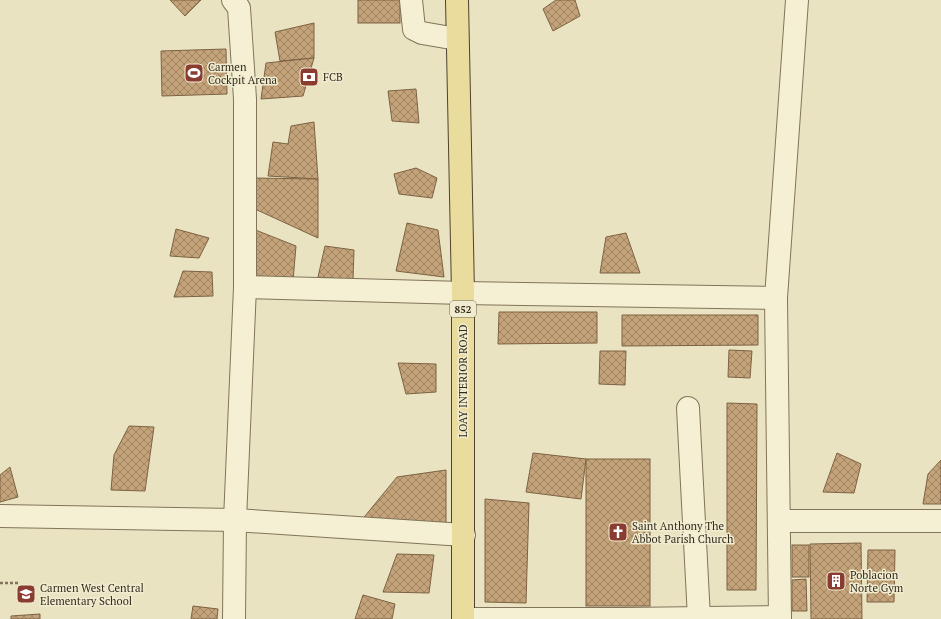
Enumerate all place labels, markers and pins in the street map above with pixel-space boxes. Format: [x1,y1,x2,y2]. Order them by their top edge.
place label: Carmen Cockpit Arena [208,60,278,87]
sports icon: Carmen Cockpit Arena [183,62,205,84]
bank icon: FCB [298,66,320,88]
place label: FCB [323,70,343,84]
place label: Saint Anthony The Abbot Parish Church [632,519,734,546]
church icon: Saint Anthony The Abbot Parish Church [607,521,629,543]
place label: Poblacion Norte Gym [850,568,904,595]
building icon: Poblacion Norte Gym [825,570,847,592]
place label: Carmen West Central Elementary School [40,581,144,608]
school or university icon: Carmen West Central Elementary School [15,583,37,605]

